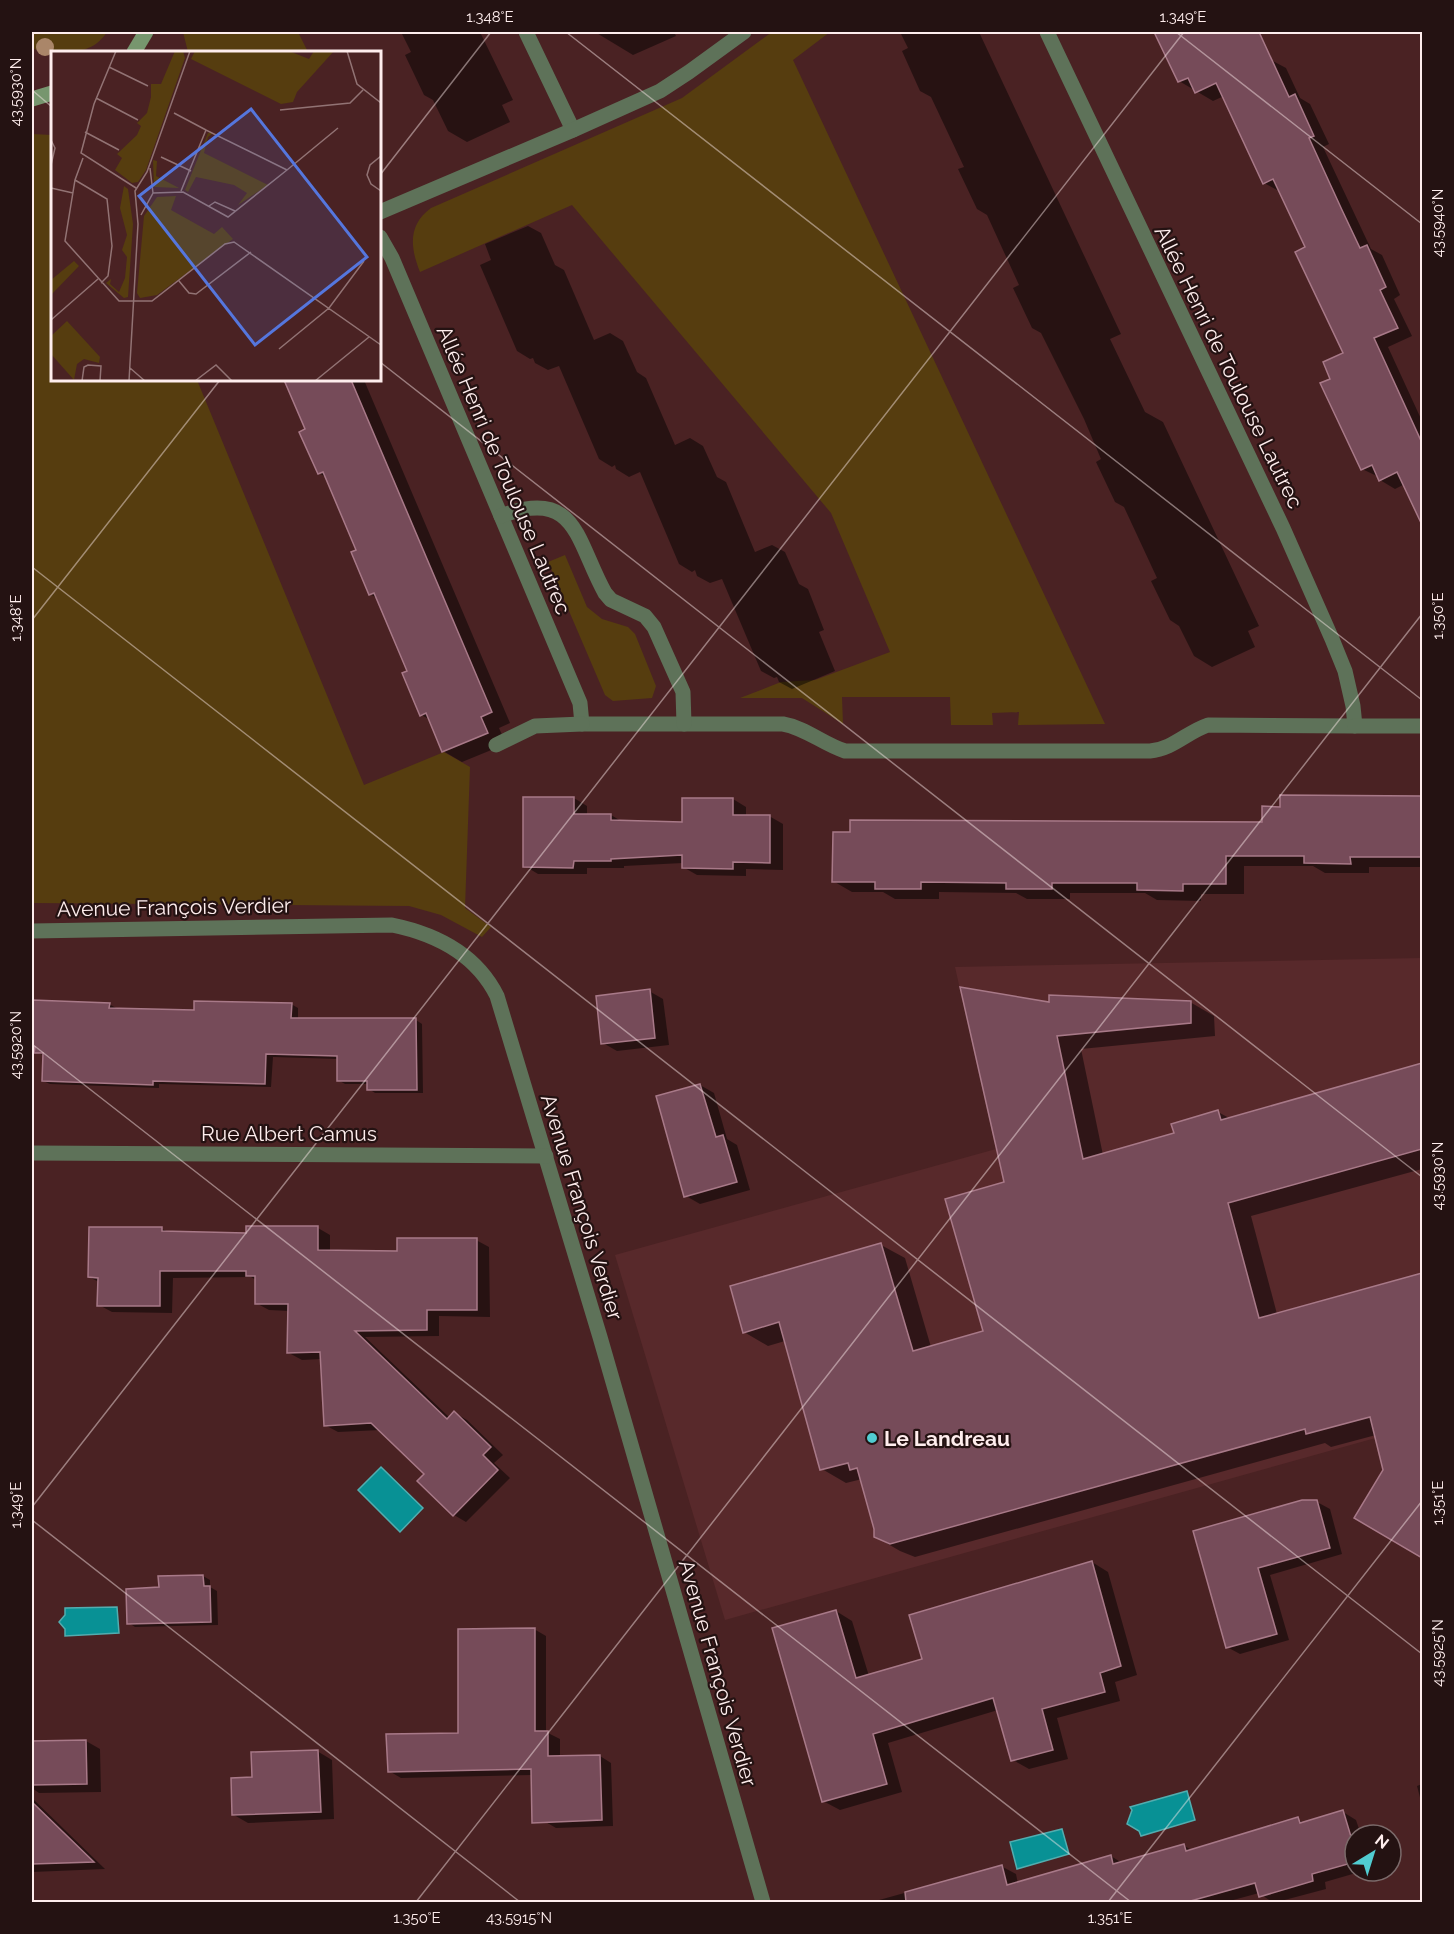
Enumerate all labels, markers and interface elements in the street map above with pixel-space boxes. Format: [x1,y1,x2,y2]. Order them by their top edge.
text: 1.348°E [466,8,514,26]
text: 1.349°E [1160,8,1206,26]
inset map [51,51,381,381]
text: 43.5930°N [7,58,25,126]
text: 43.5940°N [1429,189,1447,257]
street label: Allée Henri de Toulouse Lautrec [1150,222,1308,512]
street label: Allée Henri de Toulouse Lautrec [432,322,576,618]
text: 1.350°E [1429,592,1447,640]
text: 1.348°E [7,594,25,642]
street label: Avenue François Verdier [57,892,292,922]
text: 43.5920°N [7,1011,25,1079]
street label: Avenue François Verdier [536,1091,628,1323]
street label: Rue Albert Camus [201,1121,377,1146]
text: 43.5930°N [1429,1142,1447,1210]
place label: Le Landreau [884,1426,1010,1451]
marker: Le Landreau [865,1431,879,1445]
text: 1.351°E [1429,1481,1447,1525]
text: 1.349°E [7,1482,25,1528]
street label: Avenue François Verdier [674,1557,763,1790]
text: 43.5925°N [1429,1619,1447,1687]
north arrow [1343,1823,1403,1883]
text: N [1371,1830,1393,1853]
text: 1.350°E [393,1909,441,1927]
text: 43.5915°N [486,1909,552,1927]
text: 1.351°E [1088,1909,1132,1927]

